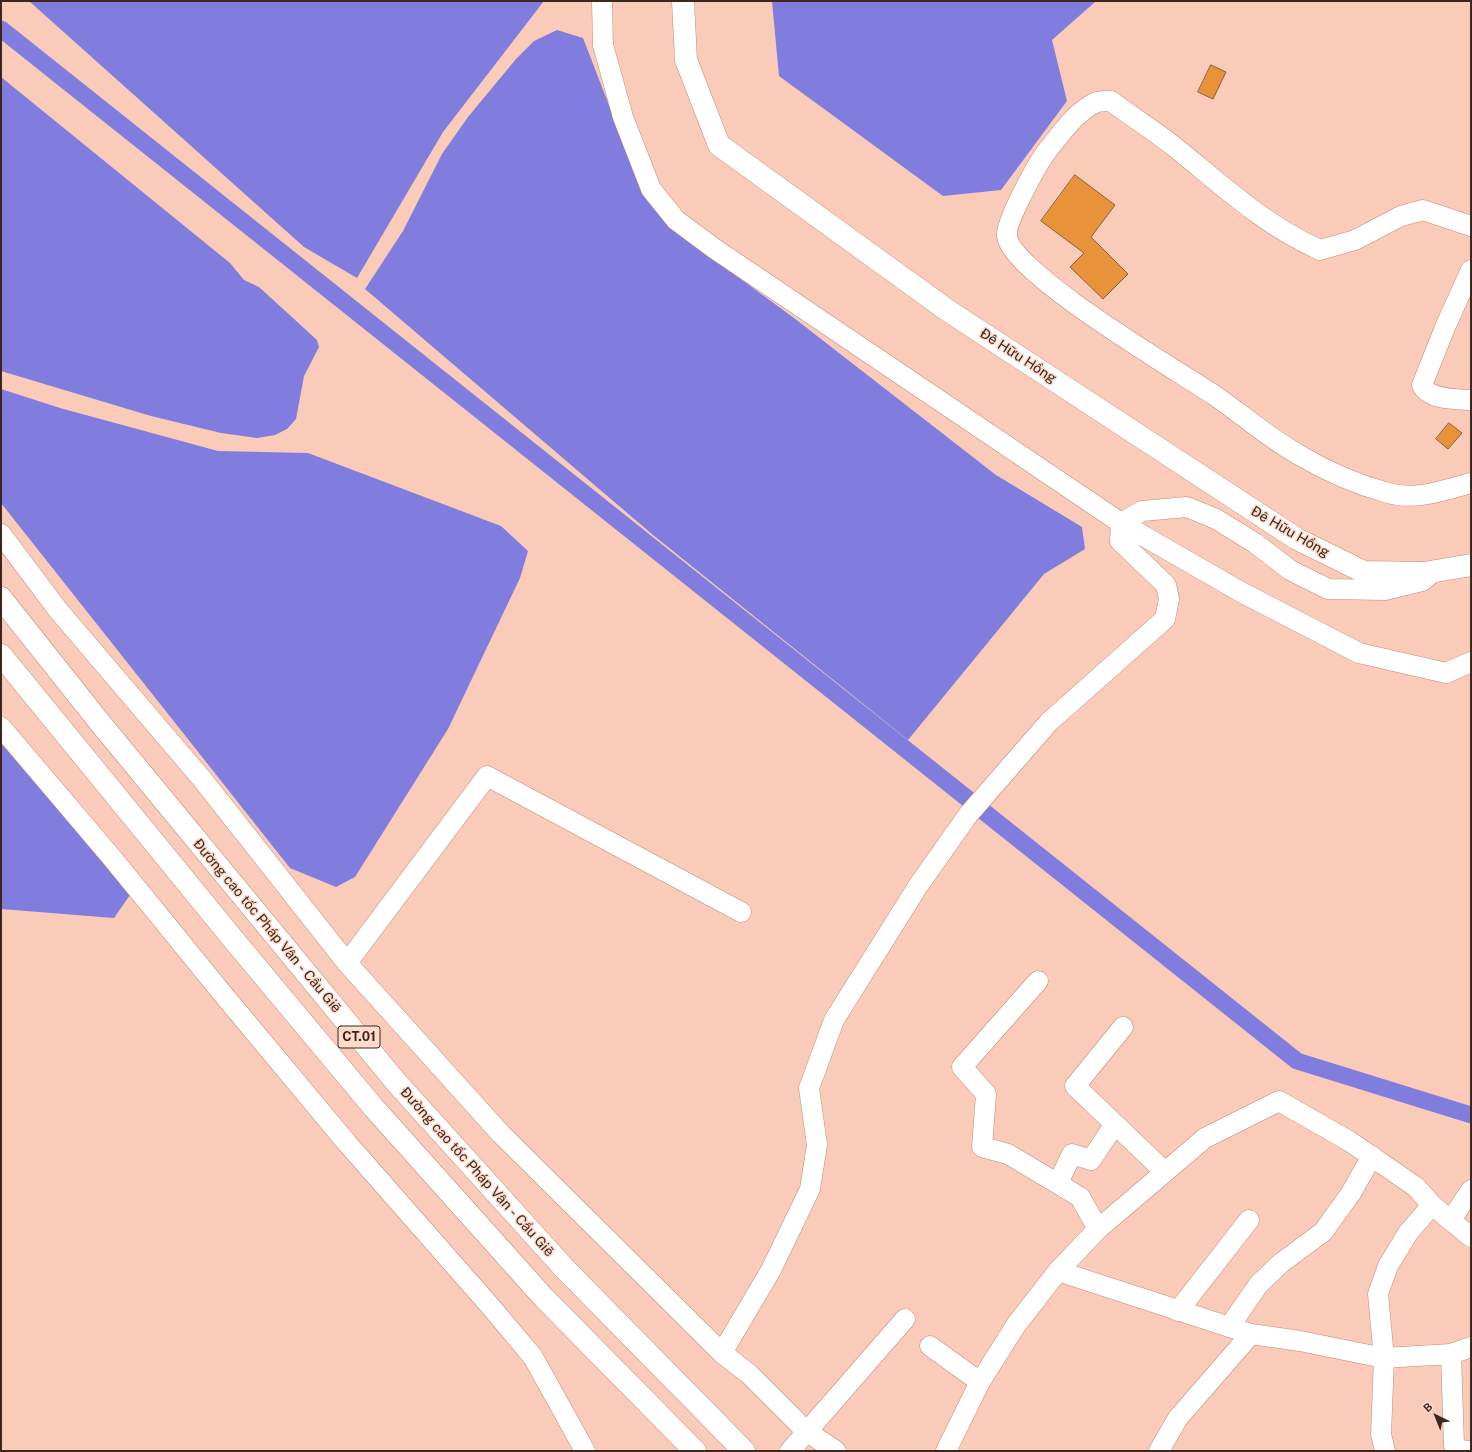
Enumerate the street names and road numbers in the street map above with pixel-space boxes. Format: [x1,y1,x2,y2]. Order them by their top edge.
street label: Đê Hữu Hồng [977,325,1059,387]
street label: Đê Hữu Hồng [1248,503,1332,561]
street label: Đường cao tốc Pháp Vân - Cầu Giẽ [189,836,345,1016]
road number: CT.01 [338,1026,380,1048]
street label: Đường cao tốc Pháp Vân - Cầu Giẽ [397,1084,557,1260]

